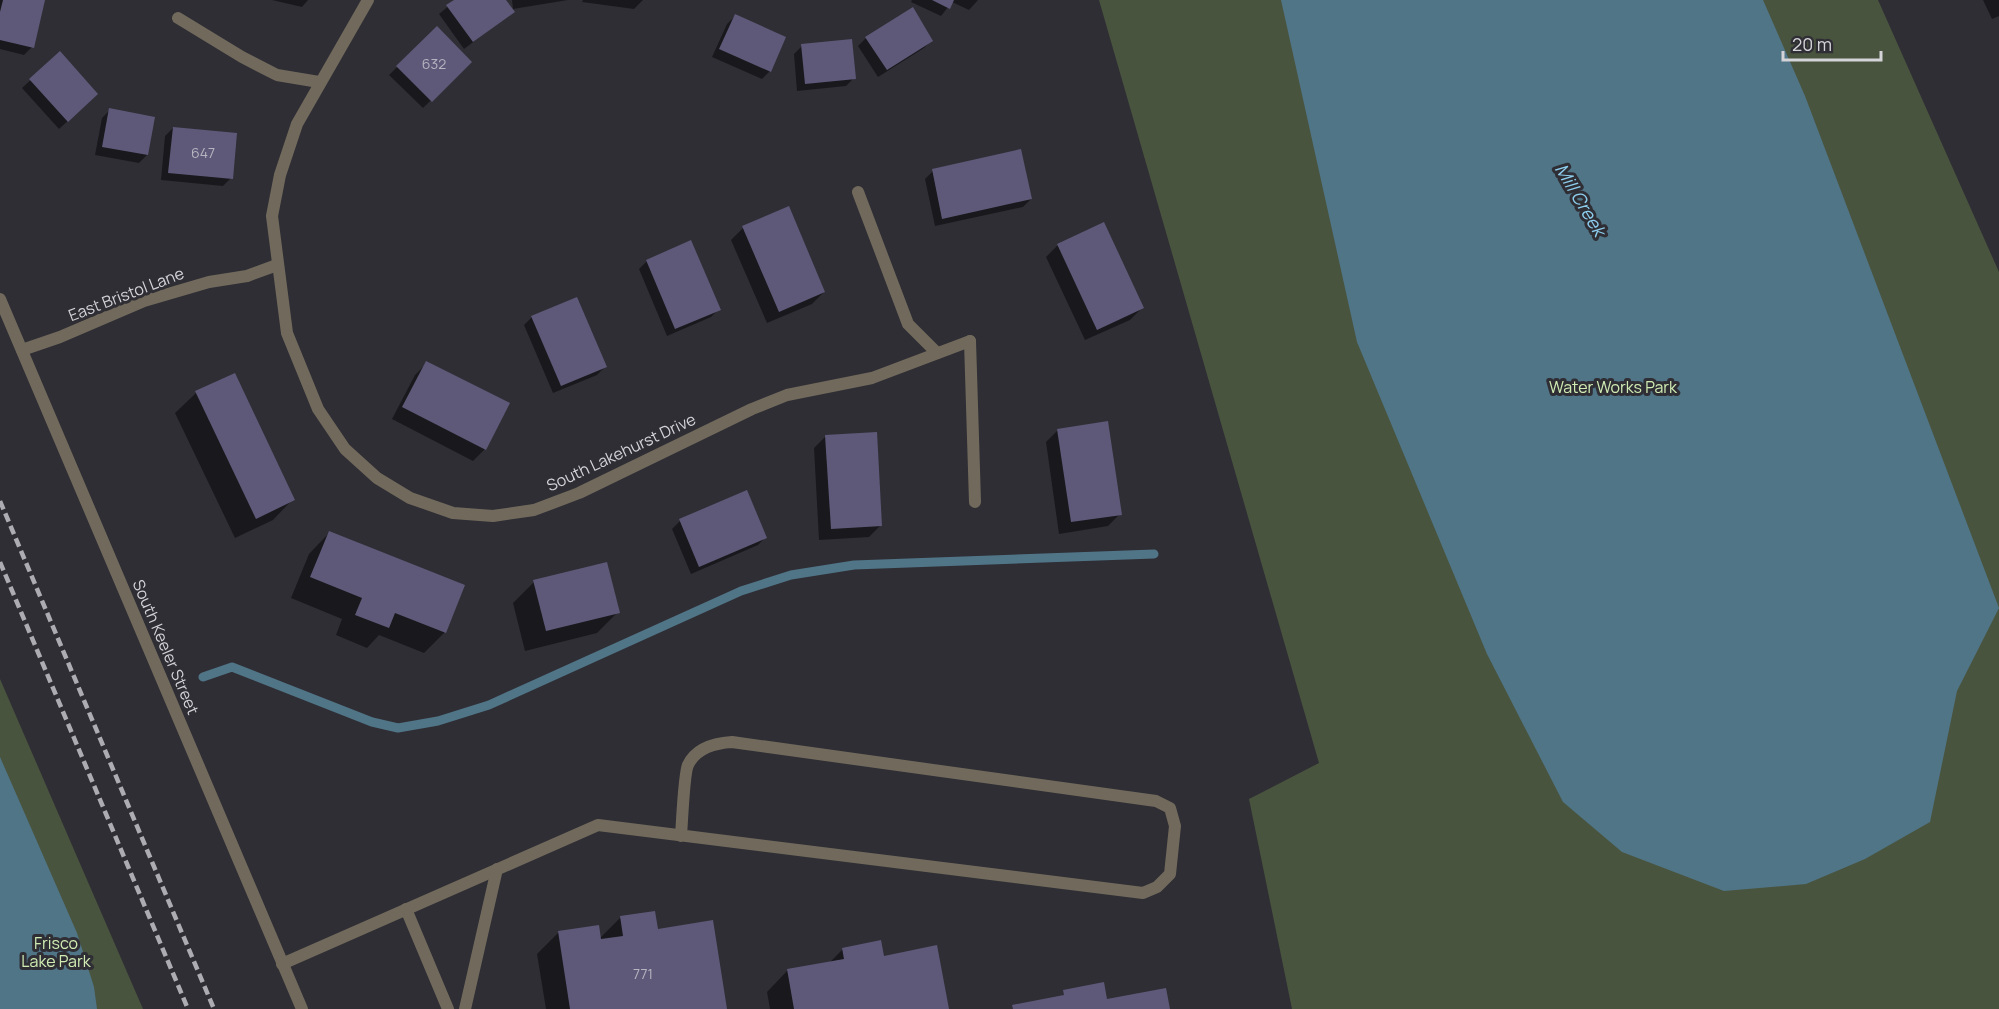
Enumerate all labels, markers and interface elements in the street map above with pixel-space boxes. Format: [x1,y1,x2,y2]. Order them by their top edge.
scale bar [1783,24,1880,62]
text: 20 m [1792,32,1832,56]
house number: 632 [422,54,446,73]
house number: 647 [191,143,215,162]
water label: Mill Creek [1550,159,1613,243]
street label: East Bristol Lane [65,262,187,326]
park label: Water Works Park [1549,376,1678,398]
street label: South Lakehurst Drive [543,408,699,496]
street label: South Keeler Street [128,576,204,718]
park label: Frisco Lake Park [21,932,92,972]
house number: 771 [633,964,653,983]

